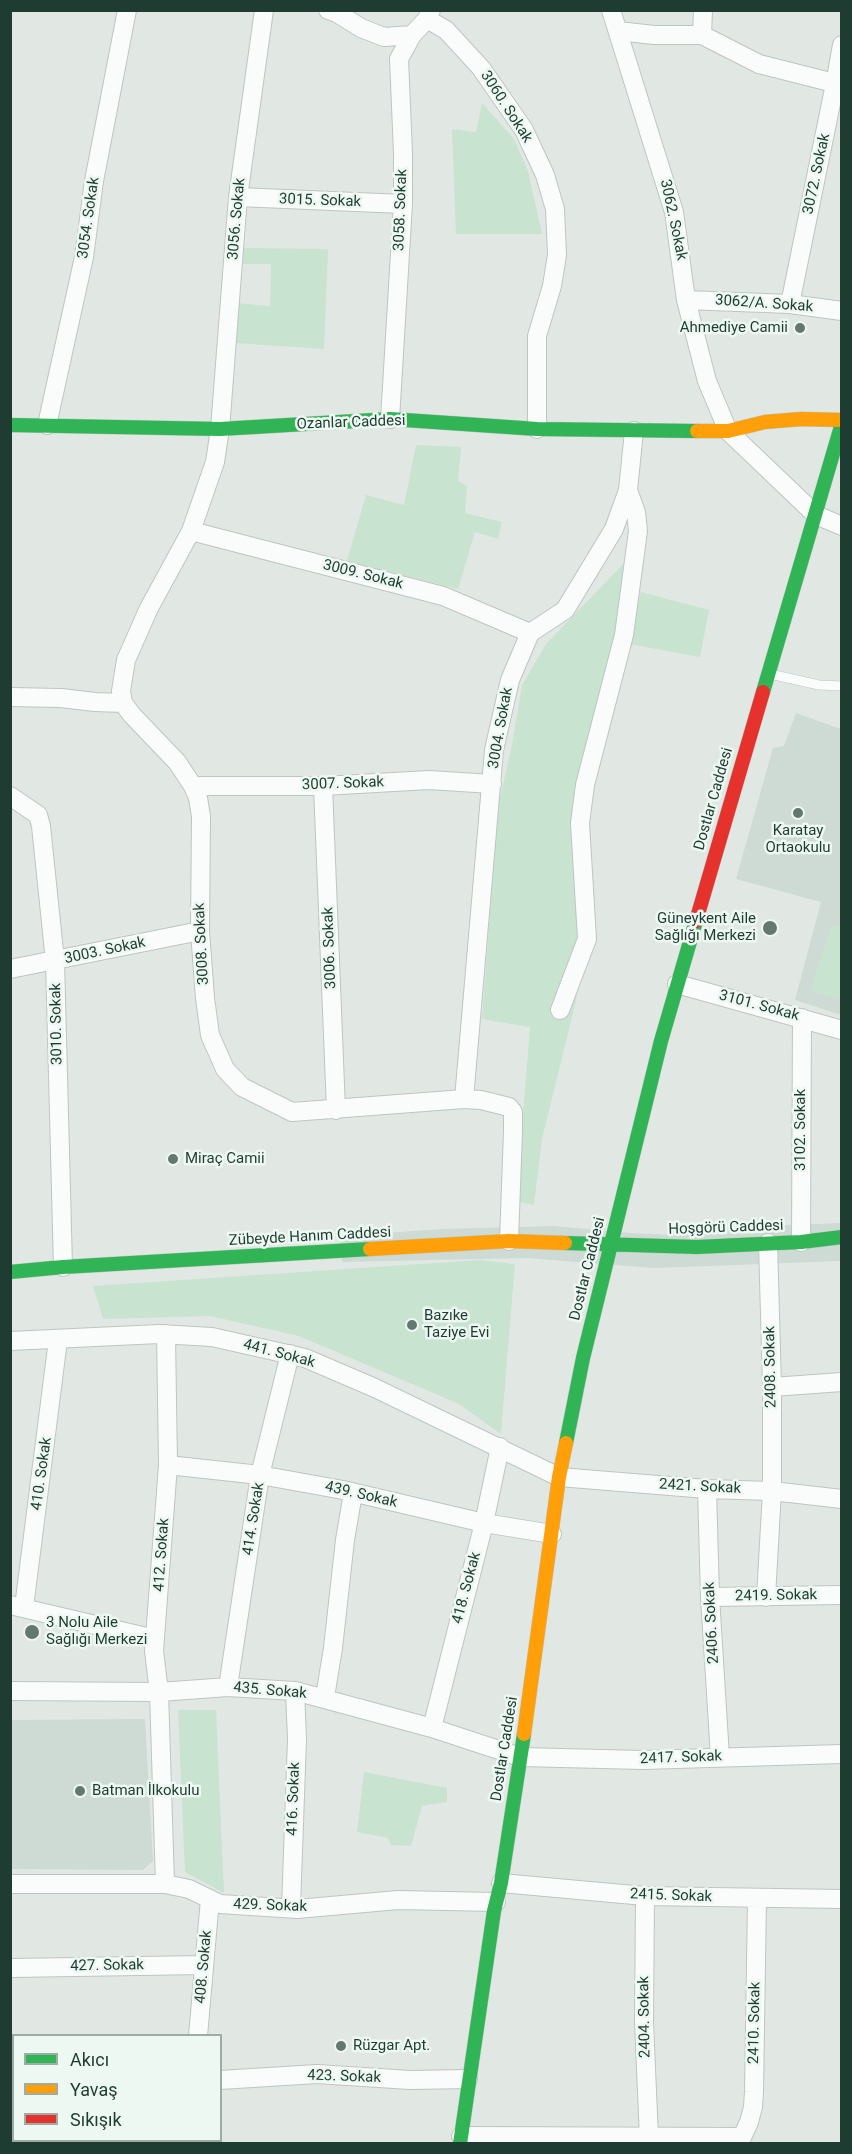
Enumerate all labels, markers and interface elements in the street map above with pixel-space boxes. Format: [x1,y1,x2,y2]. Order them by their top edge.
street label: 3060. Sokak [476,68,536,146]
street label: 3072. Sokak [800,132,834,216]
street label: 3058. Sokak [391,169,411,251]
street label: 3054. Sokak [74,176,104,260]
street label: 3056. Sokak [224,177,250,261]
street label: 3062. Sokak [656,178,690,262]
street label: 3015. Sokak [279,191,361,211]
street label: 3062/A. Sokak [714,292,814,316]
place label: Ahmediye Camii [680,319,788,337]
marker: Ahmediye Camii [793,321,807,335]
street label: Ozanlar Caddesi [296,412,406,434]
street label: 3009. Sokak [321,556,405,594]
street label: 3004. Sokak [485,686,517,770]
street label: Dostlar Caddesi [691,746,737,852]
street label: 3007. Sokak [302,774,384,794]
marker: Karatay Ortaokulu [791,806,805,820]
place label: Karatay Ortaokulu [765,822,831,857]
street label: 3008. Sokak [191,902,213,986]
street label: 3006. Sokak [320,907,340,989]
place label: Güneykent Aile Sağlığı Merkezi [655,910,756,945]
marker: Güneykent Aile Sağlığı Merkezi [761,919,779,937]
street label: 3003. Sokak [63,934,147,968]
street label: 3010. Sokak [47,983,67,1065]
street label: 3101. Sokak [717,987,801,1025]
street label: 3102. Sokak [792,1089,810,1171]
place label: Miraç Camii [185,1150,265,1168]
marker: Miraç Camii [166,1152,180,1166]
street label: Dostlar Caddesi [566,1215,610,1323]
street label: Hoşgörü Caddesi [668,1217,784,1239]
street label: Zübeyde Hanım Caddesi [228,1224,392,1250]
place label: Bazıke Taziye Evi [424,1307,489,1342]
marker: Bazıke Taziye Evi [405,1318,419,1332]
street label: 2408. Sokak [761,1326,781,1408]
street label: 441. Sokak [241,1336,317,1372]
street label: 410. Sokak [28,1436,56,1512]
street label: 2421. Sokak [658,1476,742,1498]
street label: 439. Sokak [323,1478,399,1512]
street label: 414. Sokak [239,1481,269,1557]
street label: 412. Sokak [150,1518,174,1592]
street label: 418. Sokak [449,1550,485,1626]
street label: 2406. Sokak [701,1581,723,1665]
street label: 2419. Sokak [735,1586,817,1606]
place label: 3 Nolu Aile Sağlığı Merkezi [46,1614,147,1649]
marker: 3 Nolu Aile Sağlığı Merkezi [23,1623,41,1641]
street label: 435. Sokak [232,1679,308,1703]
street label: Dostlar Caddesi [488,1695,522,1803]
street label: 2417. Sokak [640,1748,722,1768]
street label: 416. Sokak [284,1762,304,1836]
place label: Batman İlkokulu [92,1782,199,1800]
marker: Batman İlkokulu [73,1784,87,1798]
street label: 2415. Sokak [630,1886,712,1906]
street label: 429. Sokak [233,1896,307,1916]
street label: 408. Sokak [192,1929,216,2005]
street label: 427. Sokak [70,1956,144,1976]
street label: 2404. Sokak [635,1976,655,2058]
street label: 2410. Sokak [745,1982,765,2064]
legend [12,2034,222,2142]
place label: Rüzgar Apt. [353,2037,430,2055]
marker: Rüzgar Apt. [334,2039,348,2053]
text: Akıcı [70,2049,109,2070]
street label: 423. Sokak [307,2067,381,2087]
text: Yavaş [70,2079,118,2100]
text: Sıkışık [70,2109,122,2130]

